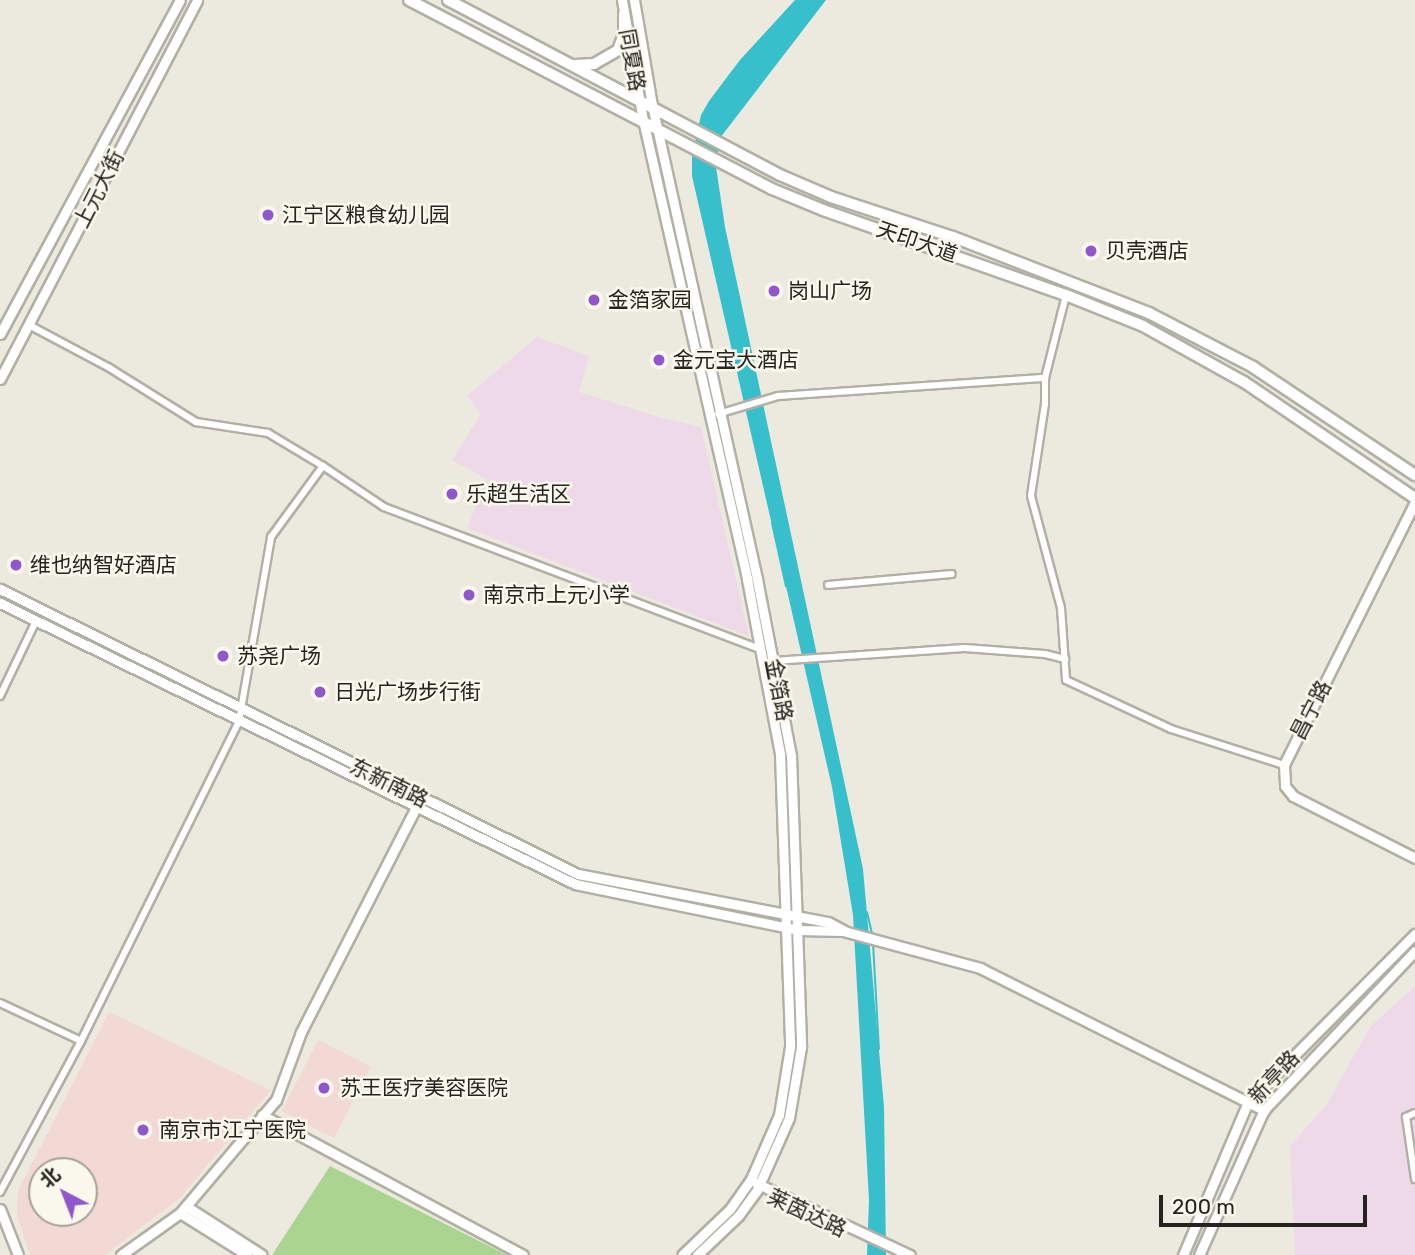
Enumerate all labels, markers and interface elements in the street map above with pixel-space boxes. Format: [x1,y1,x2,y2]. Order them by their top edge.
street label: 同夏路 [614,27,650,93]
street label: 上元大街 [69,146,129,232]
place label: 江宁区粮食幼儿园 [282,202,450,228]
marker: 江宁区粮食幼儿园 [260,207,276,223]
street label: 天印大道 [873,216,961,268]
place label: 贝壳酒店 [1105,238,1189,264]
marker: 贝壳酒店 [1083,243,1099,259]
place label: 岗山广场 [788,278,872,304]
marker: 岗山广场 [766,283,782,299]
place label: 金箔家园 [608,287,692,313]
marker: 金箔家园 [586,292,602,308]
place label: 金元宝大酒店 [673,347,799,373]
marker: 金元宝大酒店 [651,352,667,368]
place label: 乐超生活区 [466,481,571,507]
marker: 乐超生活区 [444,486,460,502]
place label: 维也纳智好酒店 [30,552,177,578]
marker: 维也纳智好酒店 [8,557,24,573]
place label: 南京市上元小学 [483,582,630,608]
marker: 南京市上元小学 [461,587,477,603]
place label: 苏尧广场 [237,643,321,669]
marker: 苏尧广场 [215,648,231,664]
street label: 金箔路 [761,657,797,723]
street label: 昌宁路 [1285,676,1337,744]
place label: 日光广场步行街 [334,679,481,705]
marker: 日光广场步行街 [312,684,328,700]
street label: 东新南路 [346,753,432,813]
street label: 新亭路 [1243,1045,1305,1109]
place label: 苏王医疗美容医院 [340,1075,508,1101]
marker: 苏王医疗美容医院 [314,1078,334,1098]
place label: 南京市江宁医院 [159,1117,306,1143]
marker: 南京市江宁医院 [133,1120,153,1140]
north arrow [28,1157,98,1227]
text: 北 [35,1163,65,1192]
scale bar [1163,1182,1371,1226]
street label: 莱茵达路 [764,1184,850,1242]
text: 200 m [1172,1194,1235,1219]

